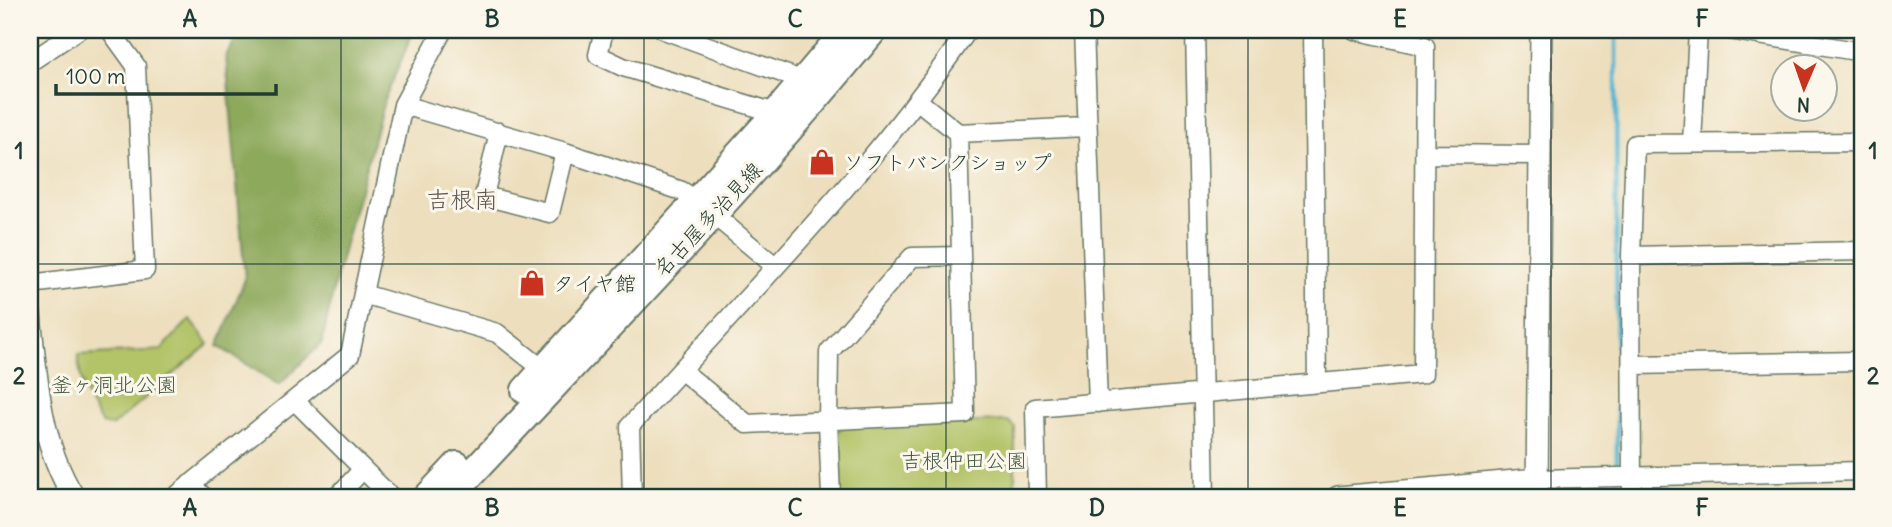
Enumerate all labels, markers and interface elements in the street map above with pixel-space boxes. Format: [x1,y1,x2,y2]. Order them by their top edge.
text: A [183,4,198,33]
text: B [484,4,500,33]
text: C [787,4,803,33]
text: D [1089,4,1105,33]
text: E [1393,4,1407,33]
text: F [1695,4,1709,33]
scale bar [56,52,276,96]
north arrow [1770,52,1840,122]
text: 100 m [66,63,125,90]
text: N [1796,93,1810,117]
text: 1 [14,136,24,165]
text: 1 [1868,136,1878,165]
shop icon: ソフトバンクショップ [807,147,837,177]
place label: ソフトバンクショップ [843,149,1052,176]
street label: 名古屋多治見線 [648,156,768,282]
district label: 吉根南 [426,184,498,214]
shop icon: タイヤ館 [517,268,547,298]
place label: タイヤ館 [553,270,636,297]
text: 2 [13,361,26,390]
text: 2 [1867,361,1880,390]
park label: 釜ヶ洞北公園 [51,371,177,398]
park label: 吉根仲田公園 [901,447,1027,474]
text: A [183,493,198,522]
text: B [484,493,500,522]
text: C [787,493,803,522]
text: D [1089,493,1105,522]
text: E [1393,493,1407,522]
text: F [1695,493,1709,522]

